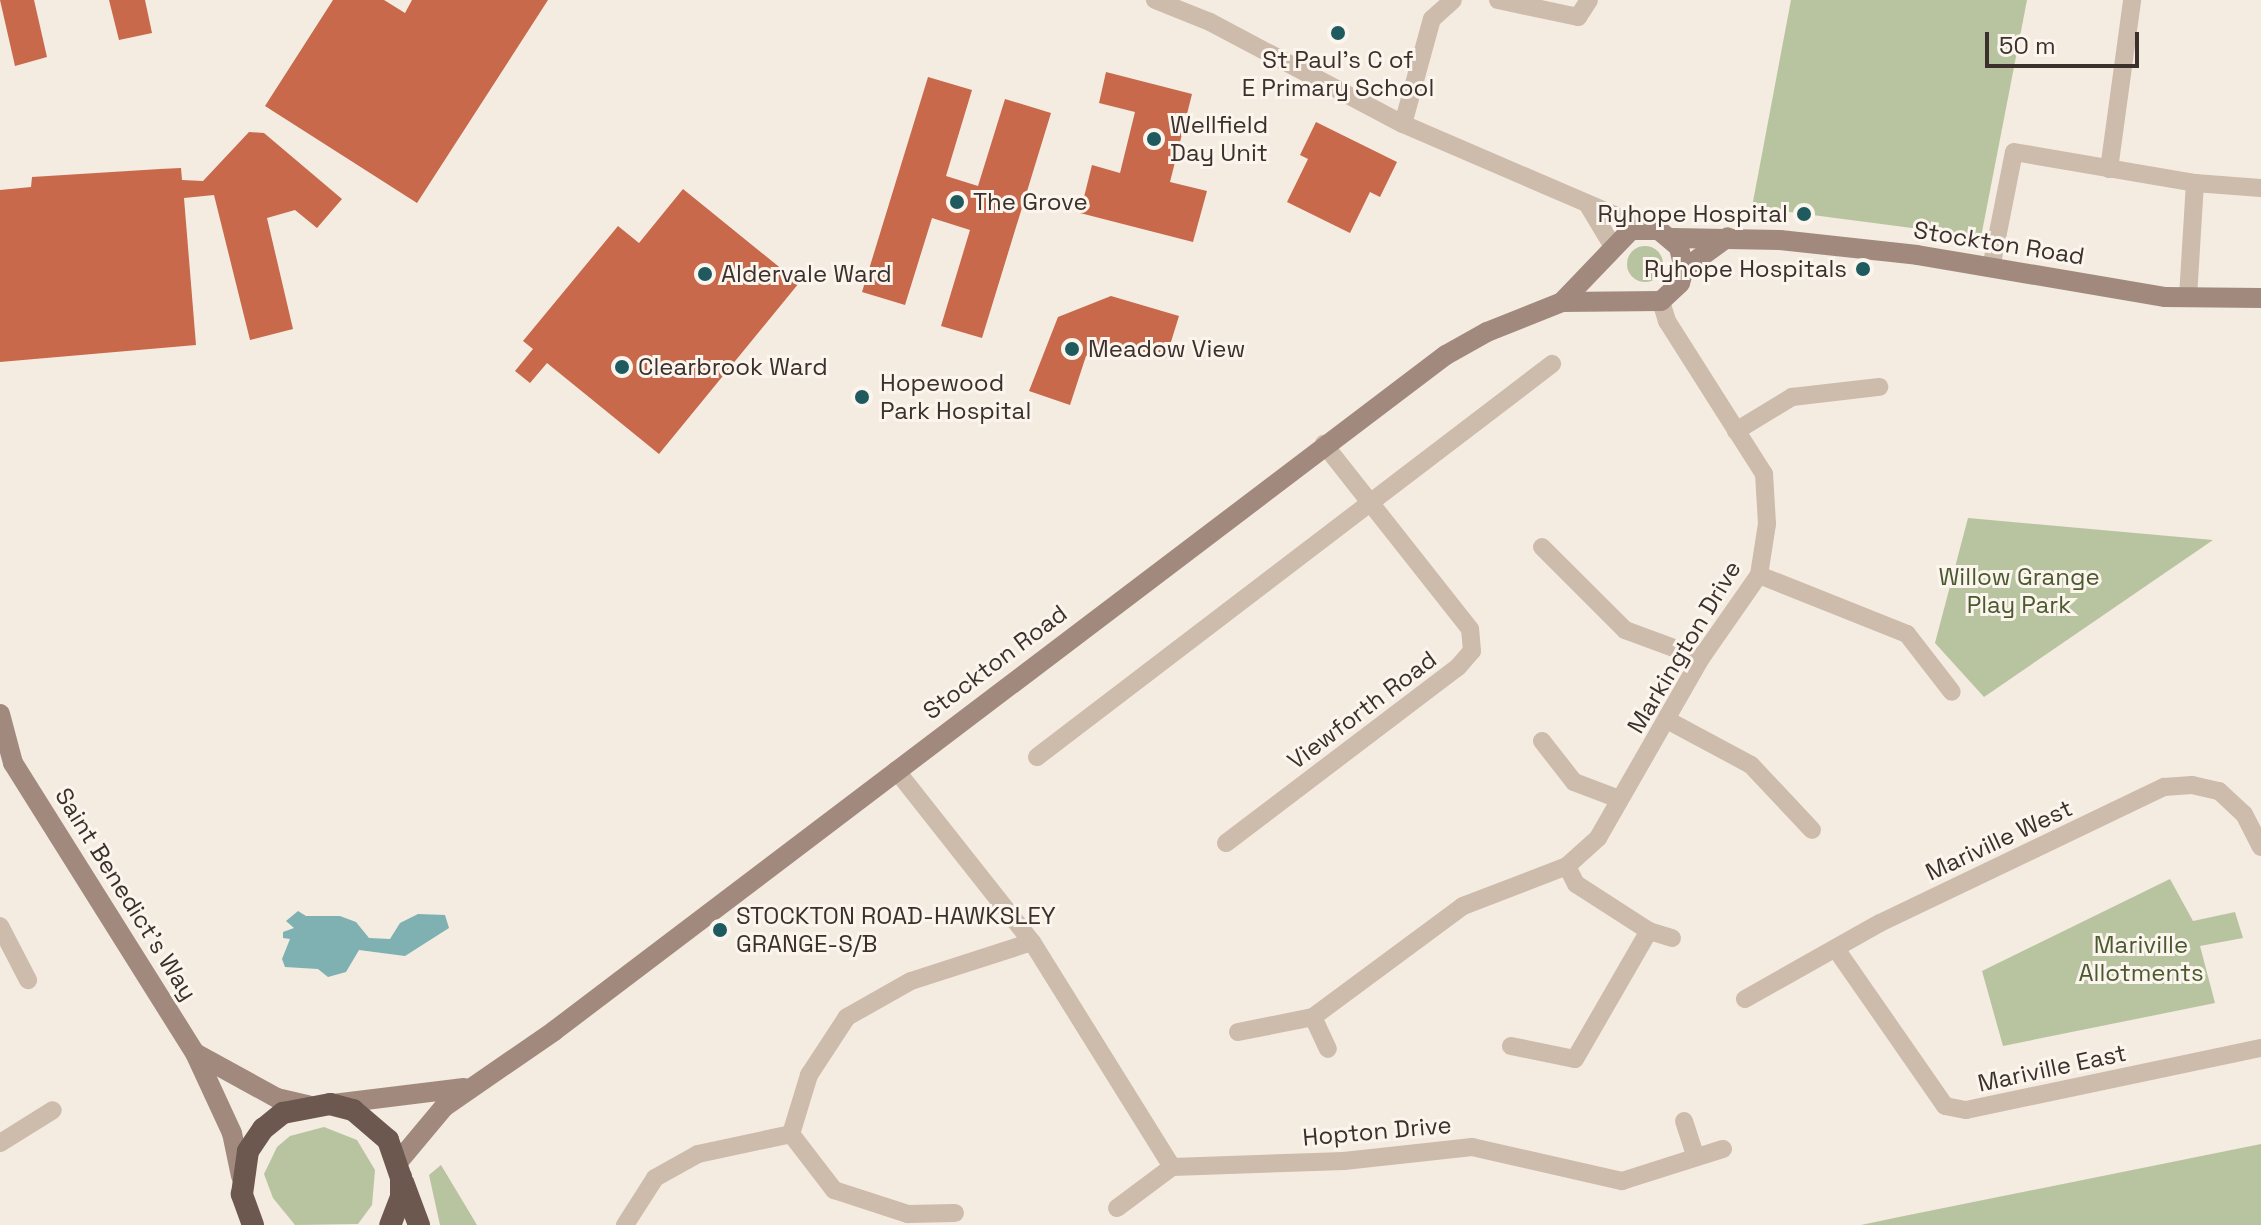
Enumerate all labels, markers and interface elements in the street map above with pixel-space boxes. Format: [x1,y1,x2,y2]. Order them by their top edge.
scale bar [1989,16,2143,66]
marker: St Paul's C of E Primary School [1329,24,1347,42]
text: 50 m [1999,30,2056,61]
place label: St Paul's C of E Primary School [1242,46,1434,102]
place label: Wellfield Day Unit [1170,111,1268,167]
marker: Wellfield Day Unit [1145,130,1163,148]
place label: The Grove [973,188,1088,216]
marker: The Grove [948,193,966,211]
place label: Ryhope Hospital [1598,200,1788,228]
marker: Ryhope Hospital [1795,205,1813,223]
street label: Stockton Road [1911,215,2087,271]
place label: Ryhope Hospitals [1644,255,1847,283]
place label: Aldervale Ward [721,260,892,288]
marker: Ryhope Hospitals [1854,260,1872,278]
marker: Aldervale Ward [696,265,714,283]
place label: Meadow View [1088,335,1246,363]
marker: Meadow View [1063,340,1081,358]
place label: Clearbrook Ward [638,353,828,381]
marker: Clearbrook Ward [613,358,631,376]
place label: Hopewood Park Hospital [880,369,1031,425]
marker: Hopewood Park Hospital [851,386,873,408]
street label: Markington Drive [1621,555,1747,739]
park label: Willow Grange Play Park [1938,563,2100,619]
street label: Stockton Road [917,599,1073,725]
street label: Viewforth Road [1282,645,1442,775]
street label: Saint Benedict's Way [49,782,203,1006]
street label: Mariville West [1921,793,2077,887]
place label: STOCKTON ROAD-HAWKSLEY GRANGE-S/B [736,902,1056,958]
marker: STOCKTON ROAD-HAWKSLEY GRANGE-S/B [711,921,729,939]
park label: Mariville Allotments [2078,931,2204,987]
street label: Mariville East [1975,1038,2129,1098]
street label: Hopton Drive [1301,1110,1453,1152]

